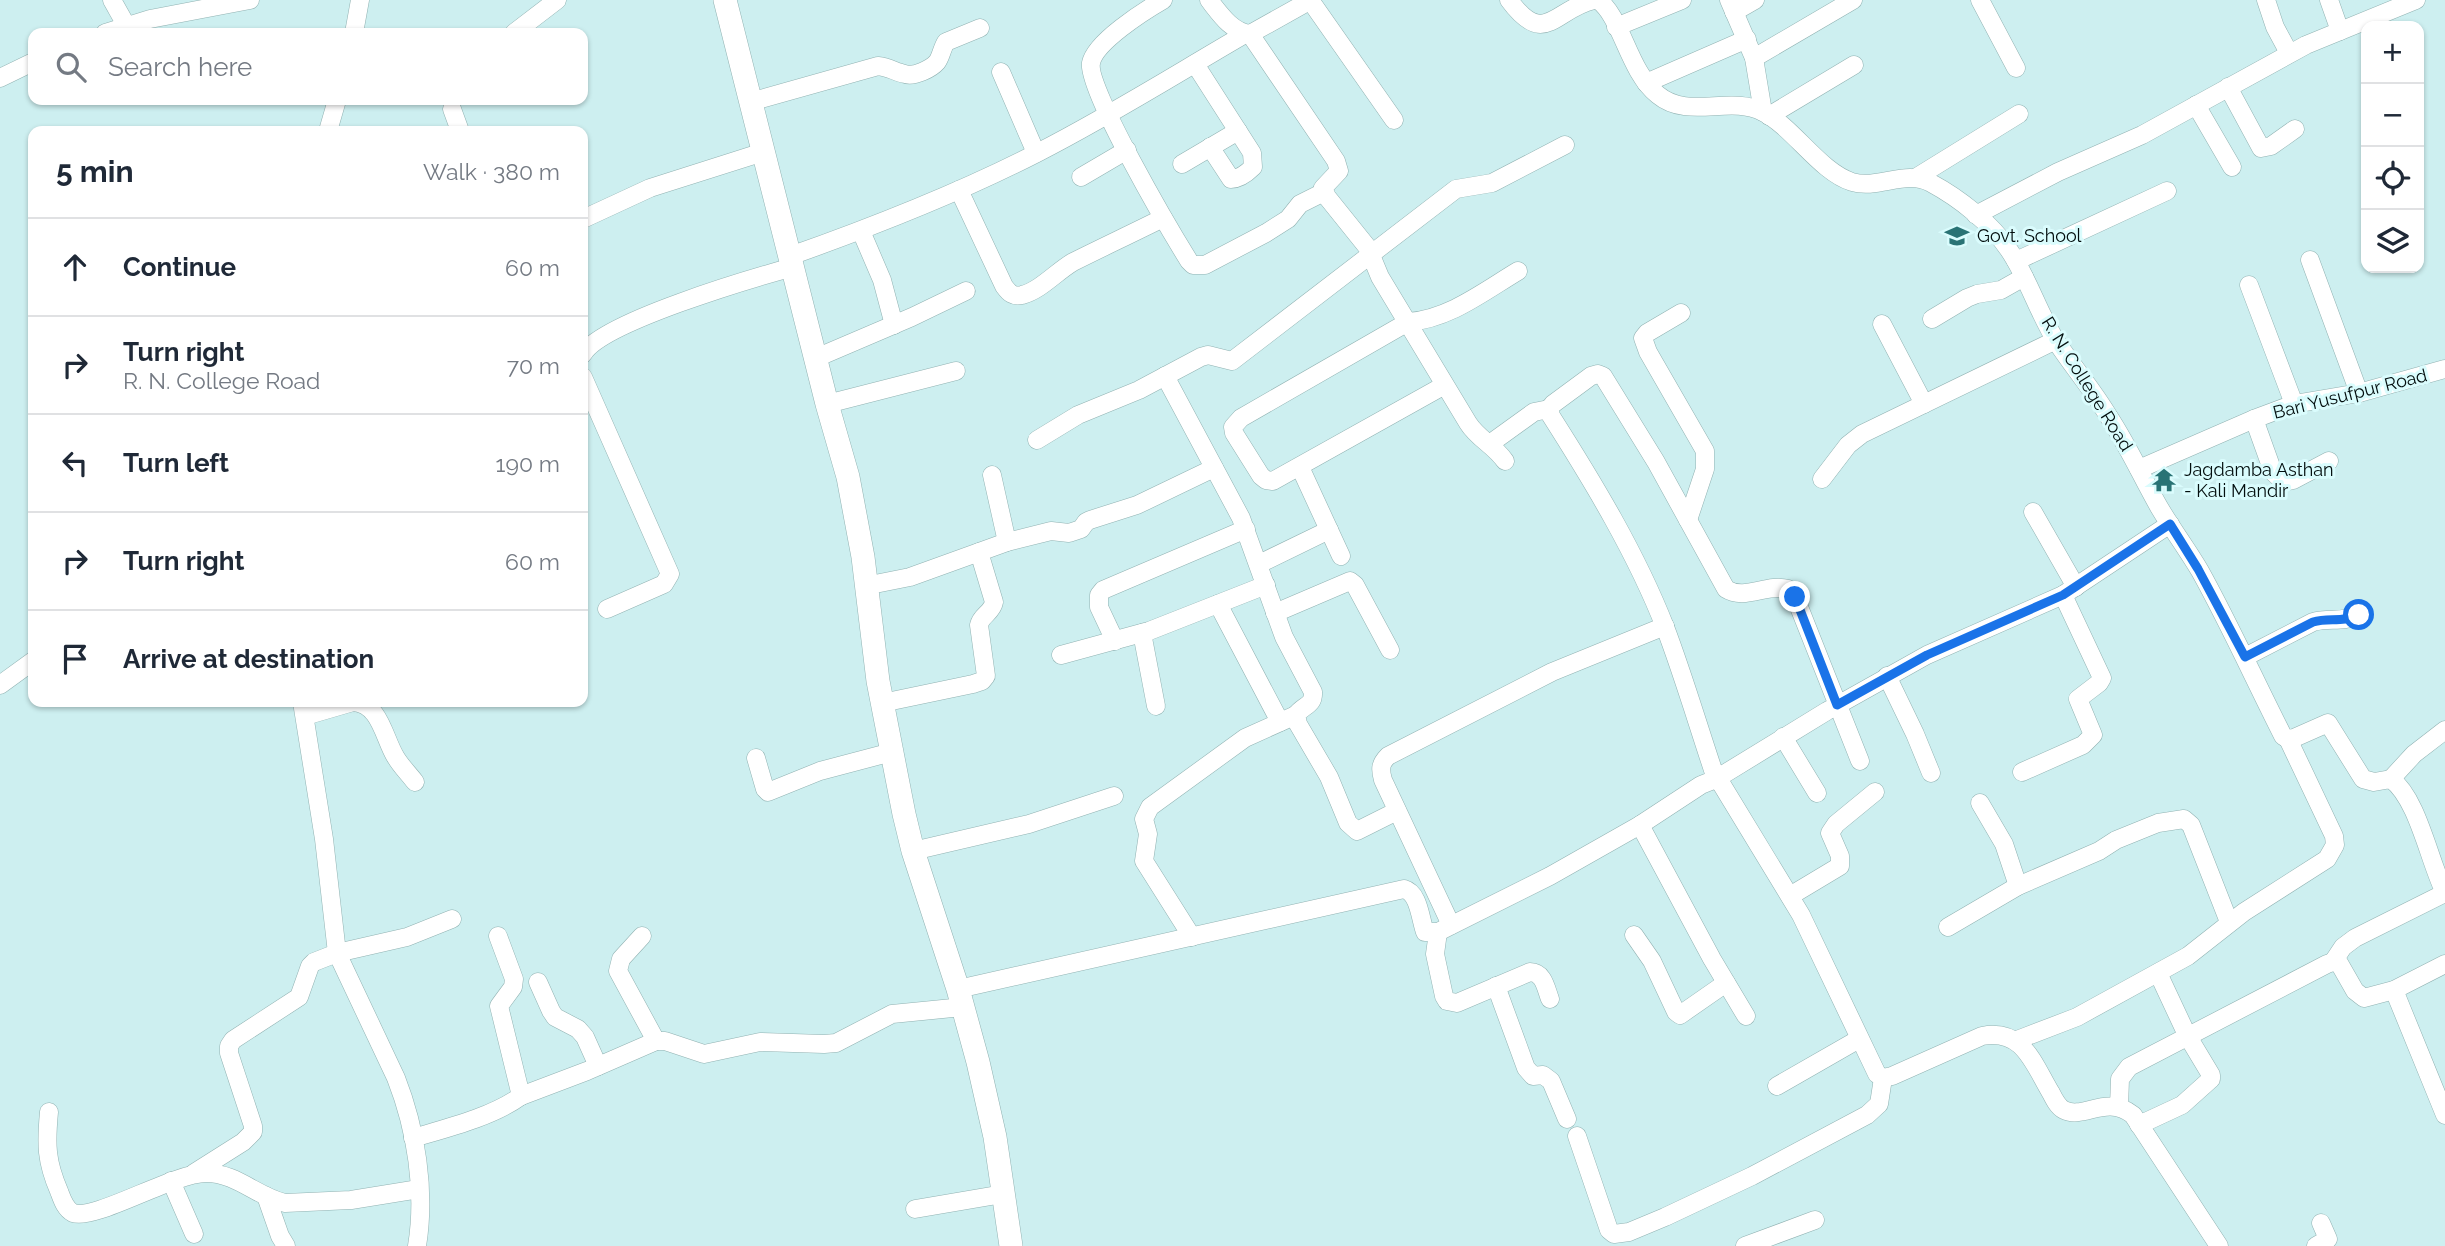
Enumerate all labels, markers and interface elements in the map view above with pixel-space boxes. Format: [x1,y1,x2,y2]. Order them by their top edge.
map controls [2361,21,2424,273]
button: + [2361,21,2424,84]
search box [28,28,588,105]
icon: search [52,48,90,86]
text: Search here [108,52,252,82]
button: − [2361,84,2424,147]
button: locate [2361,147,2424,210]
text: 5 min [56,154,134,189]
text: Walk · 380 m [423,158,560,185]
button: layers [2361,210,2424,273]
school or university icon: Govt. School [1943,222,1971,250]
place label: Govt. School [1977,225,2082,246]
icon: ahead [56,248,94,286]
text: Continue [123,252,236,282]
text: 60 m [505,254,560,281]
street label: R. N. College Road [2038,313,2137,455]
text: Turn right [123,337,244,367]
icon: right [56,346,94,384]
text: 70 m [507,352,560,379]
street label: Bari Yusufpur Road [2271,364,2429,423]
text: R. N. College Road [123,367,320,394]
icon: left [56,444,94,482]
text: Turn left [123,448,229,478]
text: 190 m [496,450,560,477]
place label: Jagdamba Asthan - Kali Mandir [2184,459,2334,501]
temple icon: Jagdamba Asthan - Kali Mandir [2150,466,2178,494]
icon: right [56,542,94,580]
text: Turn right [123,546,244,576]
text: 60 m [505,548,560,575]
route end [1779,581,1810,612]
route start [2343,599,2374,630]
icon: arrive [56,640,94,678]
text: Arrive at destination [123,644,374,674]

